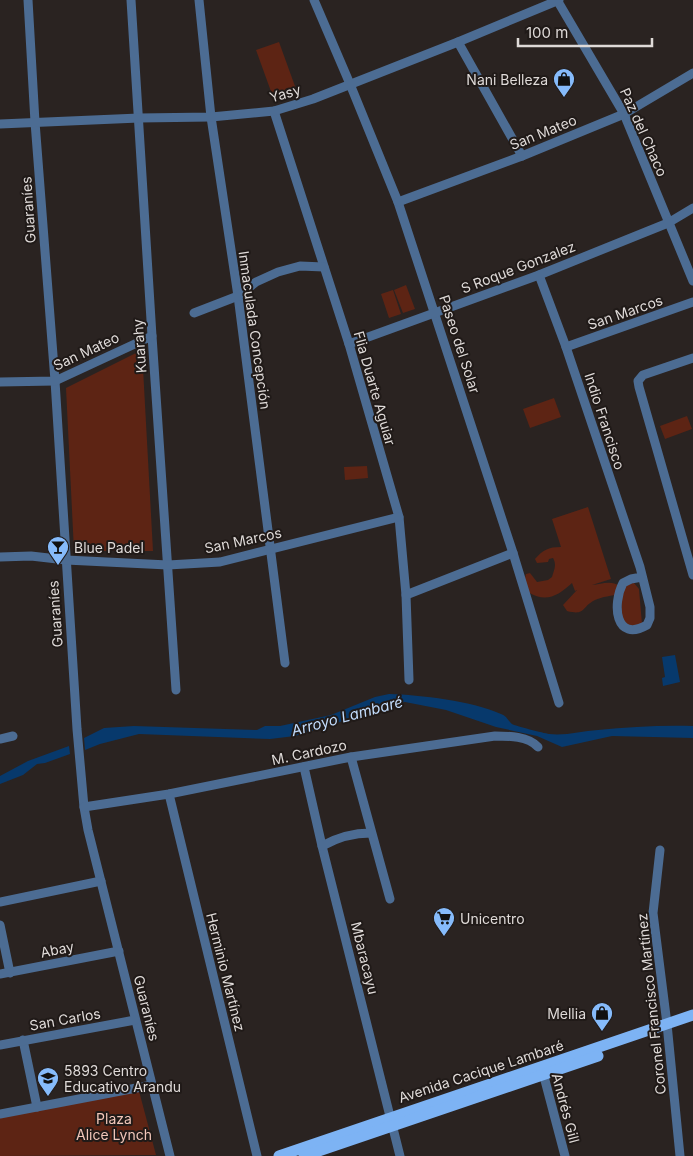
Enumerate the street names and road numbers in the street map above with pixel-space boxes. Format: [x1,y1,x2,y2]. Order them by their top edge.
street label: Yasy [267,80,303,106]
street label: Paz del Chaco [617,85,671,179]
street label: San Mateo [507,111,579,153]
street label: Guaraníes [17,176,39,244]
street label: S Roque Gonzalez [459,237,577,297]
street label: Inmaculada Concepción [235,250,275,410]
street label: San Marcos [585,291,665,333]
street label: Paseo del Solar [436,293,484,395]
street label: Kuarahy [129,318,149,374]
street label: San Mateo [50,328,122,374]
street label: Flia Duarte Aguiar [351,329,399,447]
street label: Indio Francisco [581,370,629,472]
street label: San Marcos [203,524,283,556]
street label: Guaraníes [44,580,66,648]
street label: M. Cardozo [270,736,348,768]
street label: Herminio Martínez [203,911,249,1033]
street label: Coronel Francisco Martínez [633,913,669,1095]
street label: Mbaracayu [348,920,382,996]
street label: Abay [39,937,75,961]
street label: Guaraníes [131,973,163,1043]
street label: San Carlos [28,1004,102,1034]
street label: Avenida Cacique Lambaré [396,1036,566,1106]
street label: Andrés Gill [549,1071,583,1145]

